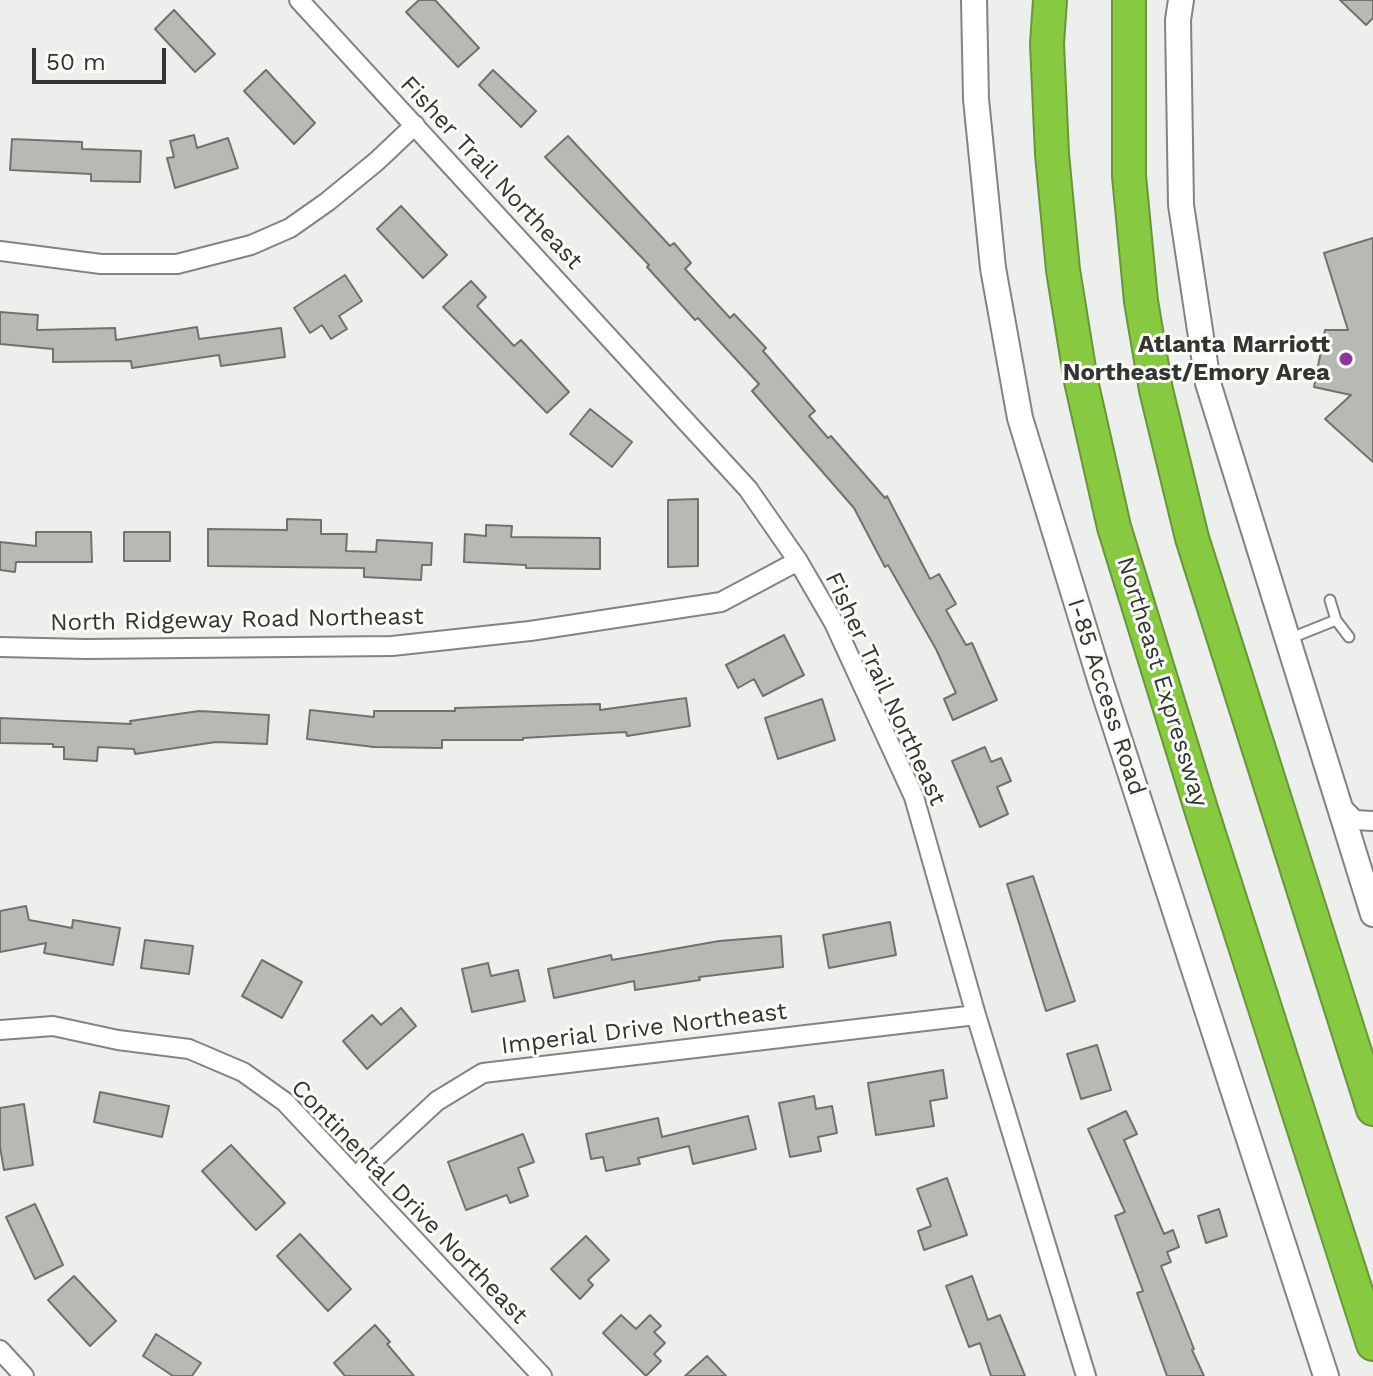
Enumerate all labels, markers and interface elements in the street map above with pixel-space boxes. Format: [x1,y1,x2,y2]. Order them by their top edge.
scale bar [36,32,170,82]
text: 50 m [46,48,106,76]
street label: Fisher Trail Northeast [394,70,588,276]
place label: Atlanta Marriott Northeast/Emory Area [1063,331,1330,387]
marker: Atlanta Marriott Northeast/Emory Area [1337,350,1355,368]
street label: Northeast Expressway [1110,553,1214,811]
street label: Fisher Trail Northeast [818,568,952,810]
street label: I-85 Access Road [1061,595,1151,799]
street label: North Ridgeway Road Northeast [50,602,424,638]
street label: Imperial Drive Northeast [499,997,789,1061]
street label: Continental Drive Northeast [285,1074,533,1330]

